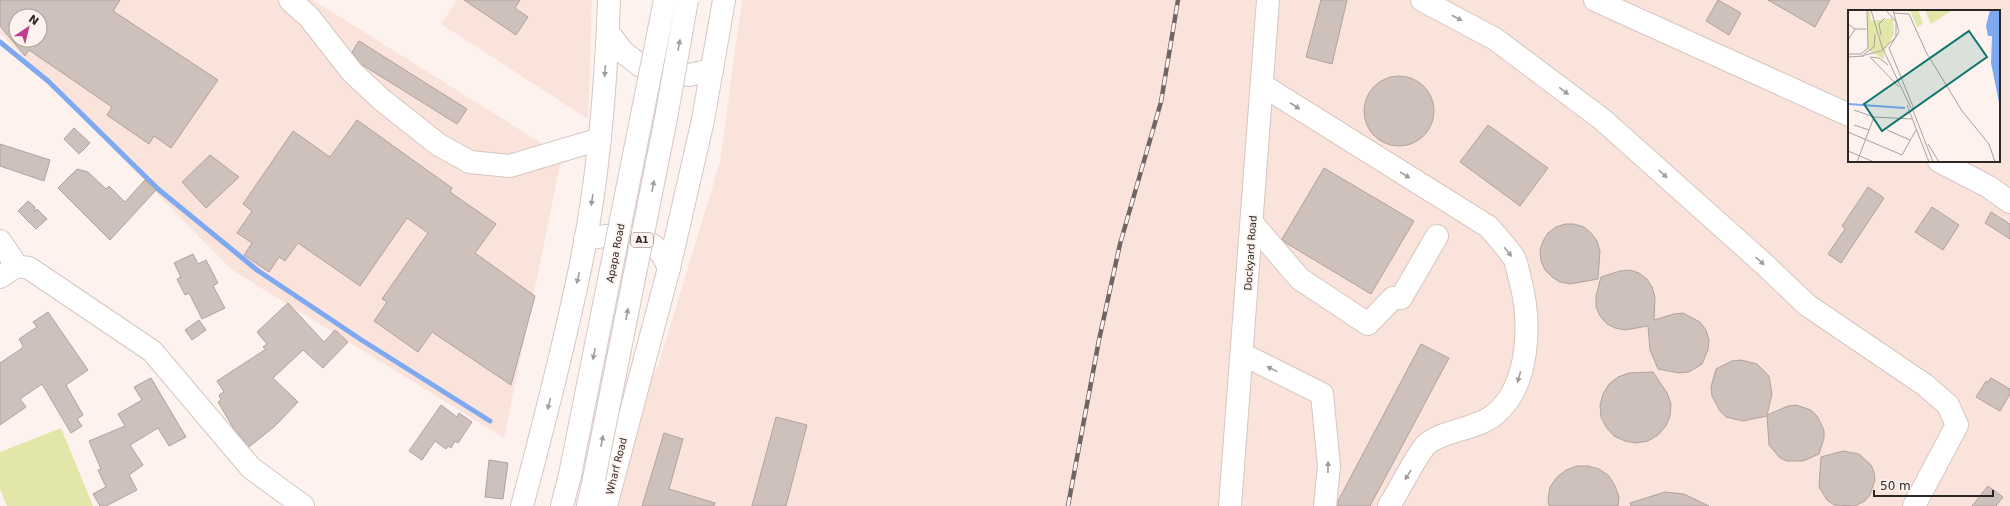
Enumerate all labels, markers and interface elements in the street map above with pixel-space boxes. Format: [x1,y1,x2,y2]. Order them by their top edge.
north arrow [8,8,48,48]
inset map [1848,10,2000,162]
text: N [26,12,41,28]
one-way arrow [1451,15,1462,21]
one-way arrow [677,38,683,51]
one-way arrow [601,65,608,77]
one-way arrow [1559,87,1569,95]
one-way arrow [1290,102,1300,110]
one-way arrow [1658,170,1669,179]
one-way arrow [1400,171,1410,179]
one-way arrow [650,180,656,192]
one-way arrow [589,194,595,207]
street label: Dockyard Road [1242,215,1259,291]
street label: Apapa Road [604,223,627,284]
road number: A1 [631,233,653,247]
one-way arrow [1504,246,1513,257]
one-way arrow [1755,256,1766,265]
one-way arrow [574,271,580,284]
one-way arrow [625,307,631,320]
one-way arrow [591,348,597,360]
one-way arrow [1266,366,1277,372]
one-way arrow [1516,372,1522,384]
one-way arrow [546,399,552,411]
one-way arrow [599,435,605,447]
street label: Wharf Road [604,437,629,496]
one-way arrow [1325,460,1331,473]
one-way arrow [1404,469,1411,481]
scale bar [1874,472,1993,498]
text: 50 m [1880,479,1911,493]

